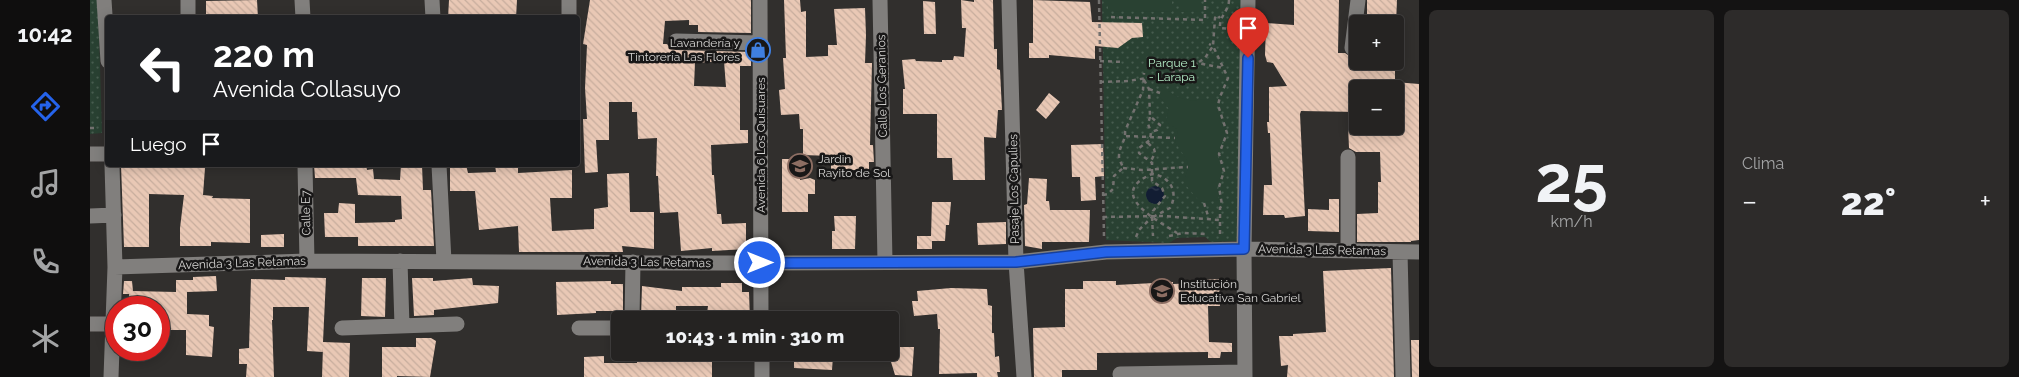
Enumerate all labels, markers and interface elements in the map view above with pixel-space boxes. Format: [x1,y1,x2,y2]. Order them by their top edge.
pin [1227,7,1269,58]
icon: arrive [1234,14,1262,42]
map controls [1349,15,1404,135]
button: + [1349,15,1404,70]
text: 10:42 [18,21,72,47]
text: 220 m [213,34,315,75]
street label: Calle Los Geranios [874,34,890,138]
icon: left [130,35,195,100]
place label: Lavandería y Tintorería Las Flores [628,36,740,64]
shop icon: Lavandería y Tintorería Las Flores [745,37,771,63]
park label: Parque 1 - Larapa [1148,56,1196,84]
text: Avenida Collasuyo [213,76,401,102]
street label: Avenida 6 Los Quisuares [754,77,768,213]
button: − [1349,80,1404,135]
icon: directions [28,89,63,124]
icon: arrive [197,130,225,158]
text: Luego [130,133,187,155]
street label: Pasaje Los Capulies [1006,134,1022,244]
text: 25 [1535,141,1608,217]
place label: Jardin Rayito de Sol [818,152,891,180]
school or university icon: Jardin Rayito de Sol [787,153,813,179]
text: Clima [1742,154,1784,173]
icon: music [28,166,63,201]
text: 22° [1841,179,1896,224]
text: − [1742,185,1757,218]
text: + [1979,185,1991,218]
street label: Calle E7 [299,190,313,236]
text: km/h [1550,212,1593,231]
position arrow [733,236,785,288]
street label: Avenida 3 Las Retamas [1258,242,1386,258]
icon: phone [28,244,63,279]
street label: Avenida 3 Las Retamas [178,254,306,272]
street label: Avenida 3 Las Retamas [583,254,711,270]
place label: Institución Educativa San Gabriel [1180,277,1302,305]
school or university icon: Institución Educativa San Gabriel [1149,278,1175,304]
speed limit sign: 30 [105,296,170,361]
icon: climate [28,321,63,356]
text: 10:43 · 1 min · 310 m [666,325,844,347]

